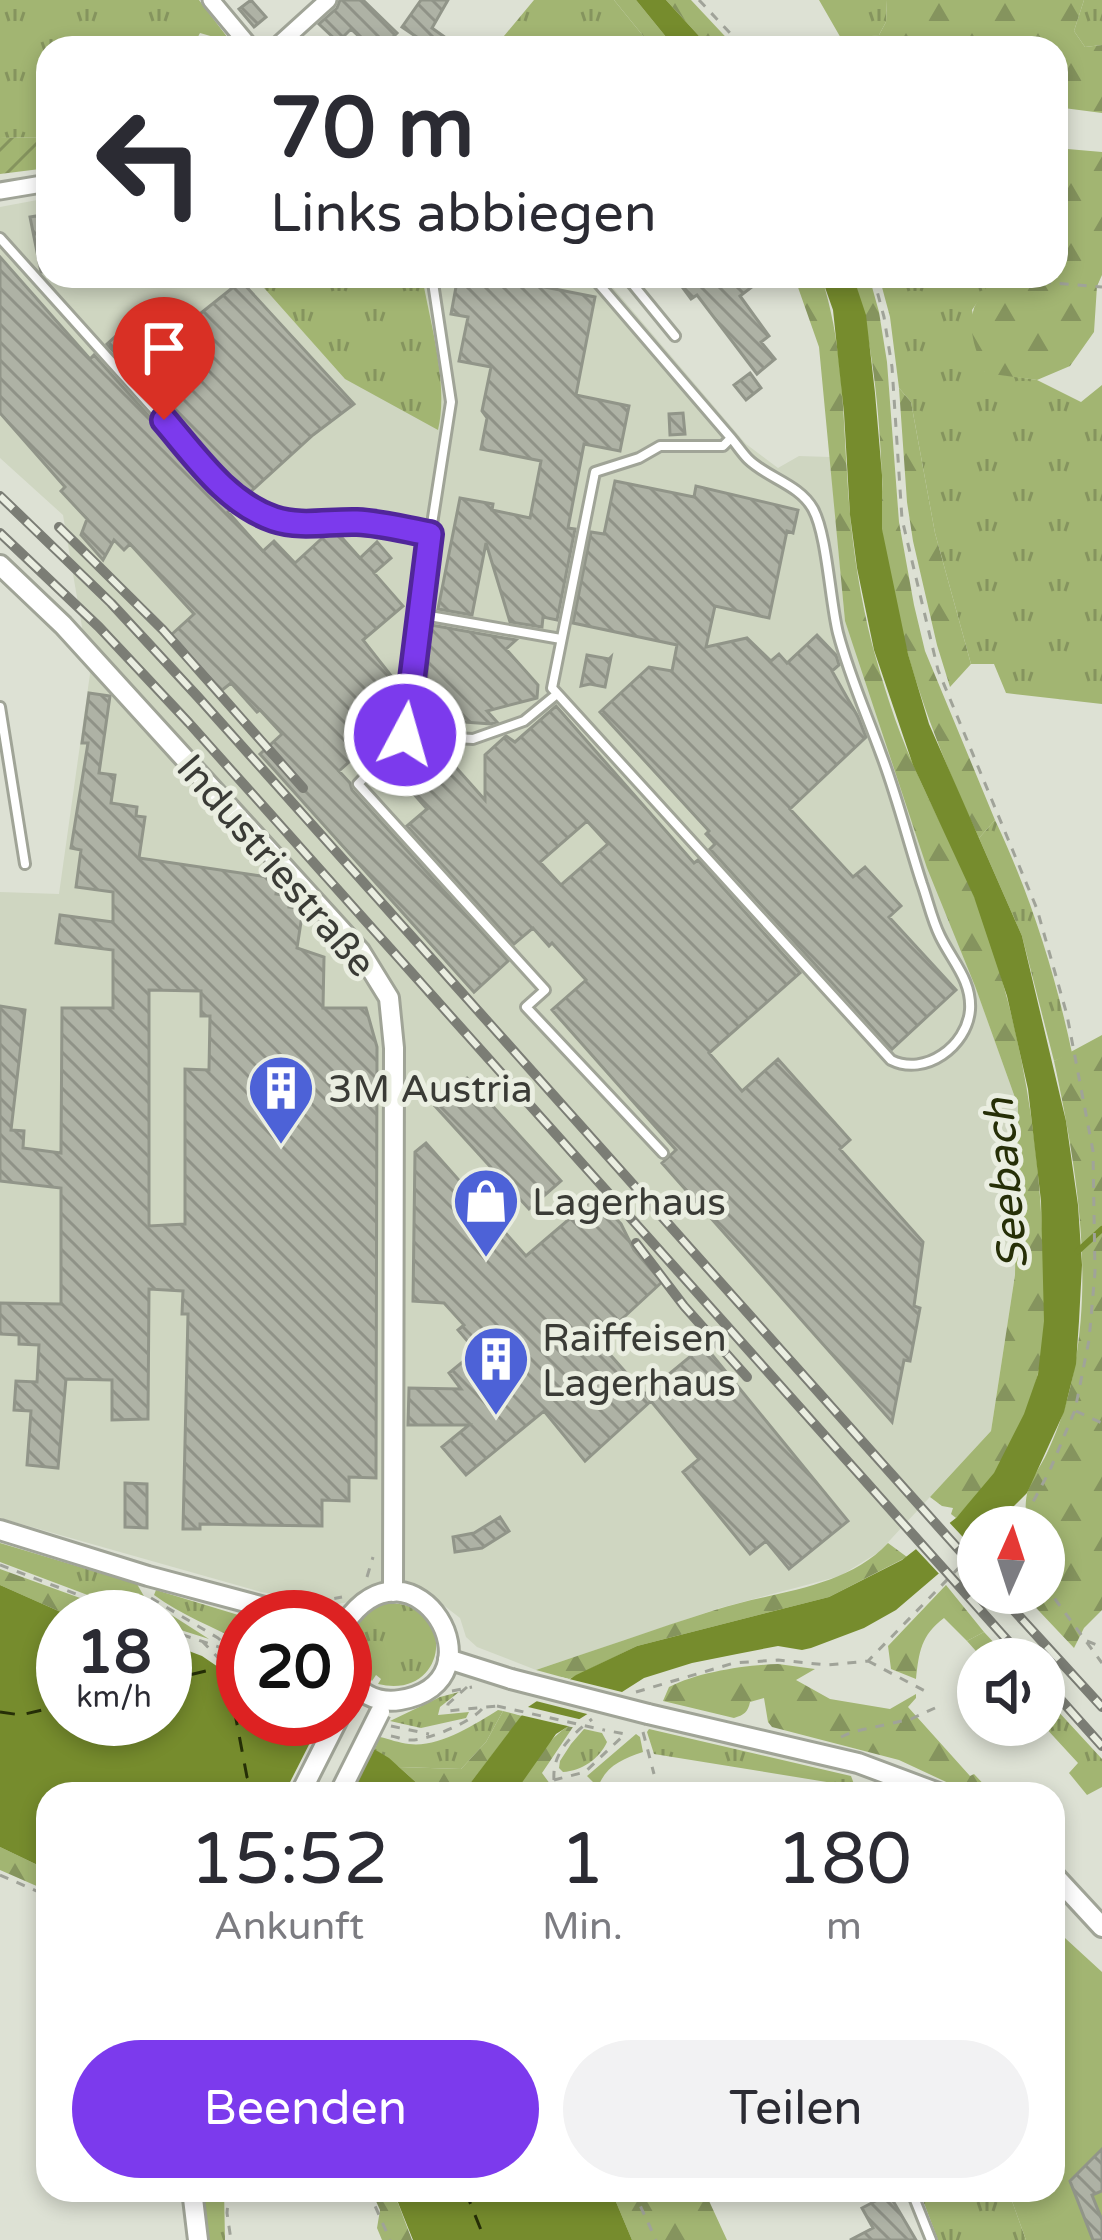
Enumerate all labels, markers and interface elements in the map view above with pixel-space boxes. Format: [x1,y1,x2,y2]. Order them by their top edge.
text: 70 m [270,79,474,180]
icon: left [72,84,228,240]
text: Links abbiegen [270,181,657,246]
pin [113,297,215,420]
icon: arrive [131,315,197,381]
position arrow [342,672,468,798]
street label: Industriestraße [167,745,385,987]
building icon: 3M Austria [246,1053,316,1147]
place label: 3M Austria [328,1066,533,1113]
water label: Seebach [973,1095,1039,1272]
shop icon: Lagerhaus [451,1166,521,1260]
place label: Lagerhaus [532,1179,726,1226]
place label: Raiffeisen Lagerhaus [542,1315,736,1407]
building icon: Raiffeisen Lagerhaus [461,1324,531,1418]
north arrow [957,1506,1065,1614]
map controls [957,1506,1065,1746]
speed limit sign: 20 [216,1590,372,1746]
text: 18 [76,1617,152,1689]
button: sound [957,1638,1065,1746]
text: km/h [76,1679,152,1716]
text: 15:52 [189,1817,389,1904]
text: 1 [560,1817,605,1904]
text: 180 [776,1817,912,1904]
text: Ankunft [214,1903,364,1950]
text: Min. [542,1903,623,1950]
text: m [826,1903,862,1950]
button: Beenden [72,2040,539,2178]
button: Teilen [563,2040,1029,2178]

